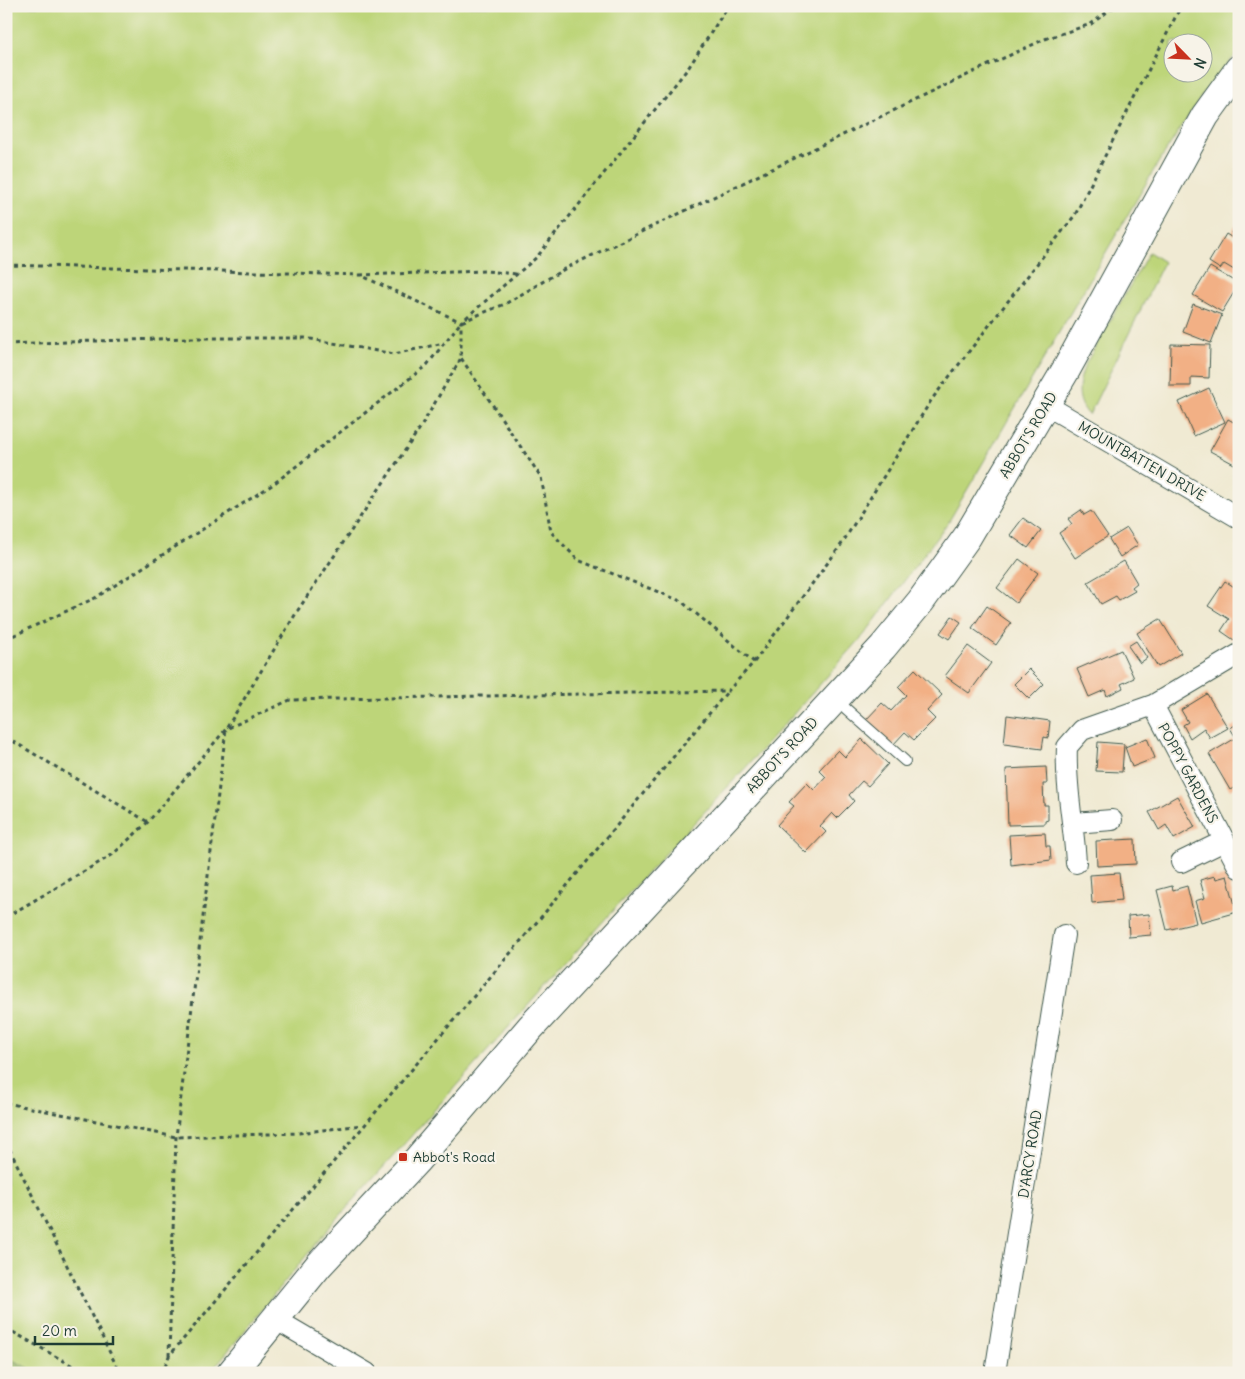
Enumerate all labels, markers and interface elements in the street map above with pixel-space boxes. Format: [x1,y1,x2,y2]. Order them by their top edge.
north arrow [1162,32,1212,82]
text: N [1190,55,1210,71]
street label: ABBOT'S ROAD [995,389,1061,481]
street label: MOUNTBATTEN DRIVE [1075,417,1209,505]
street label: ABBOT'S ROAD [742,713,822,797]
street label: POPPY GARDENS [1154,720,1222,826]
street label: D'ARCY ROAD [1014,1109,1046,1199]
place label: Abbot's Road [413,1148,495,1166]
marker: Abbot's Road [397,1151,409,1163]
scale bar [35,1314,112,1346]
text: 20 m [42,1321,77,1340]

